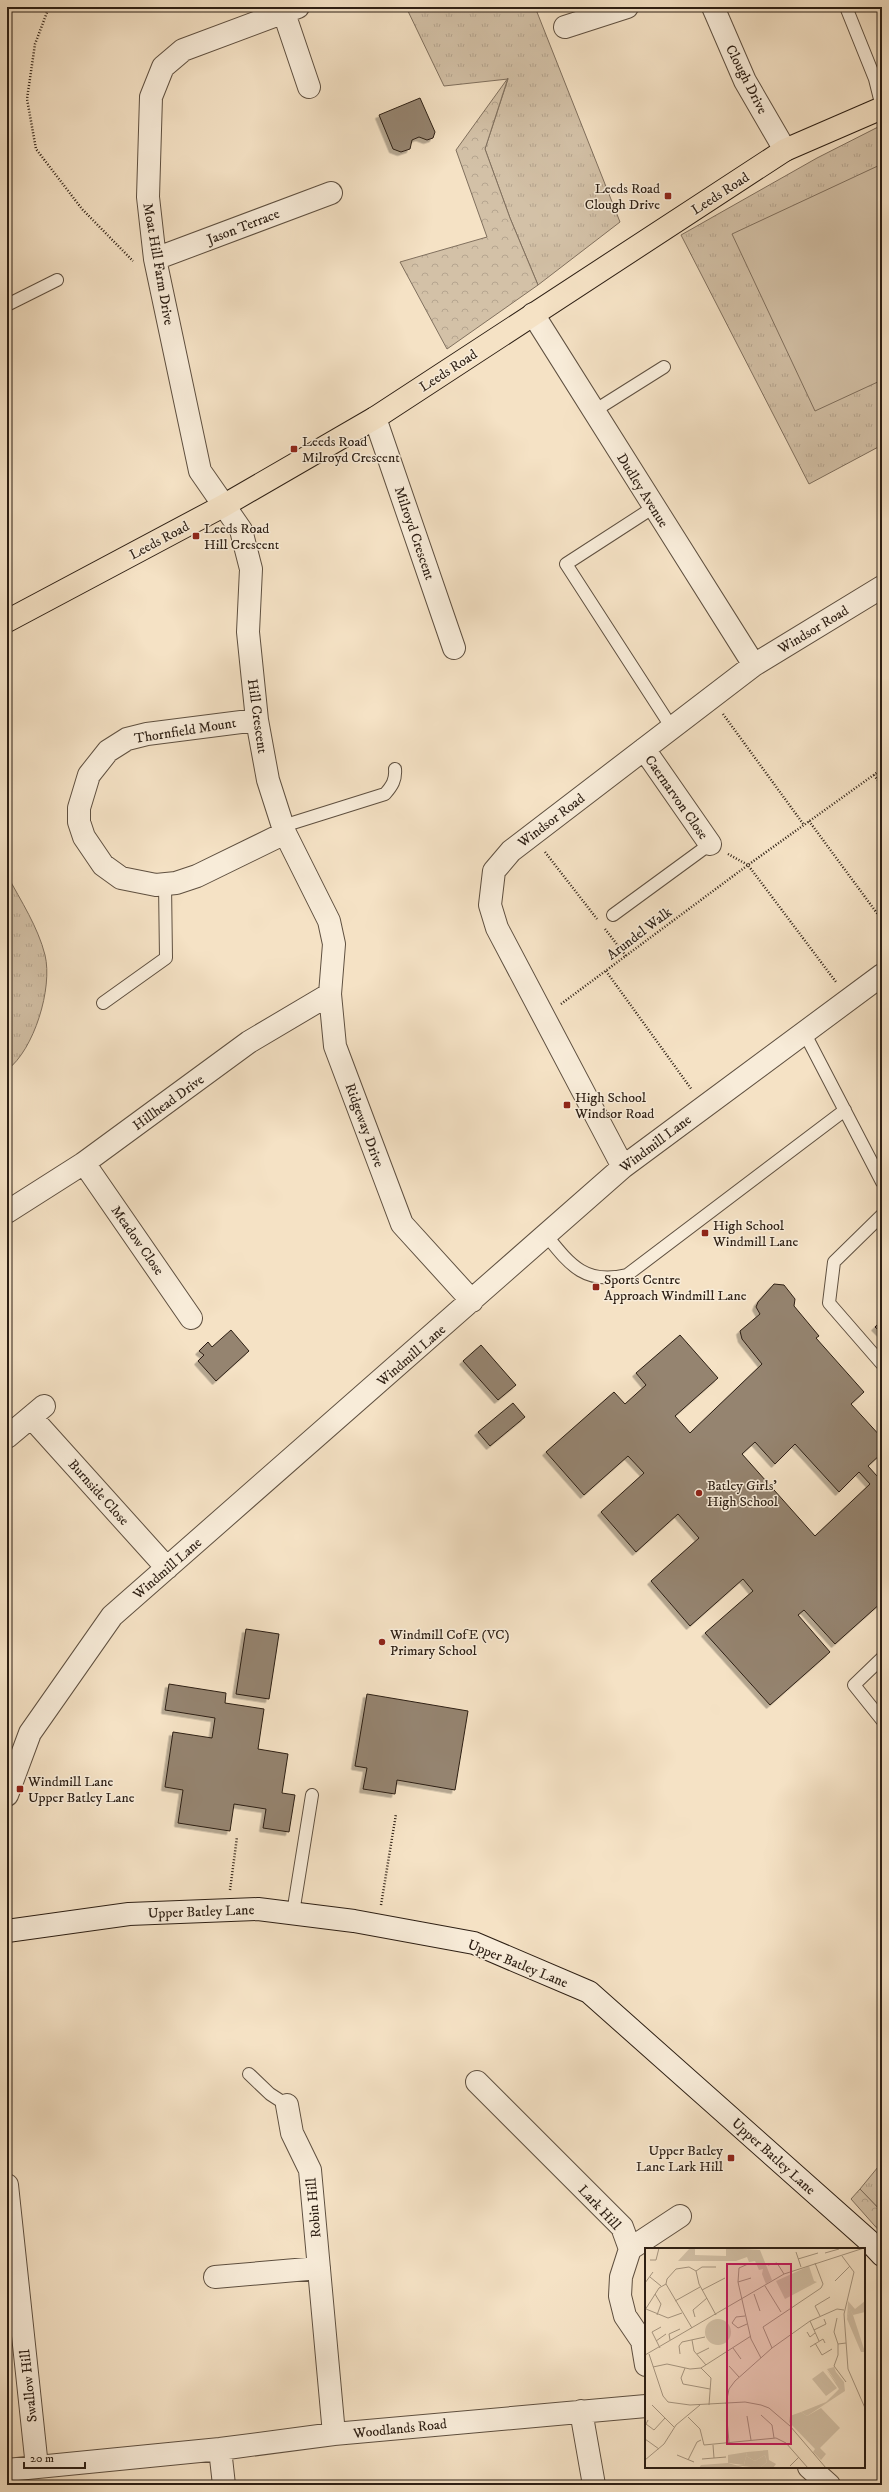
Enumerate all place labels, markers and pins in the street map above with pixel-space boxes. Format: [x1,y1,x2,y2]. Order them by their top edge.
place label: Leeds Road Clough Drive [585,180,660,214]
marker: Leeds Road Clough Drive [663,191,673,201]
place label: Leeds Road Milroyd Crescent [302,433,400,467]
marker: Leeds Road Milroyd Crescent [289,444,299,454]
place label: Leeds Road Hill Crescent [204,520,280,554]
marker: Leeds Road Hill Crescent [191,531,201,541]
place label: High School Windsor Road [574,1089,654,1123]
marker: High School Windsor Road [562,1100,572,1110]
place label: High School Windmill Lane [712,1217,799,1251]
marker: High School Windmill Lane [700,1228,710,1238]
place label: Sports Centre Approach Windmill Lane [604,1271,747,1305]
marker: Sports Centre Approach Windmill Lane [591,1282,601,1292]
place label: Batley Girls' High School [707,1477,779,1511]
marker: Batley Girls' High School [694,1488,704,1498]
place label: Windmill CofE (VC) Primary School [389,1626,510,1660]
marker: Windmill CofE (VC) Primary School [377,1637,387,1647]
place label: Windmill Lane Upper Batley Lane [27,1773,135,1807]
marker: Windmill Lane Upper Batley Lane [15,1784,25,1794]
place label: Upper Batley Lane Lark Hill [636,2142,724,2176]
marker: Upper Batley Lane Lark Hill [726,2153,736,2163]

